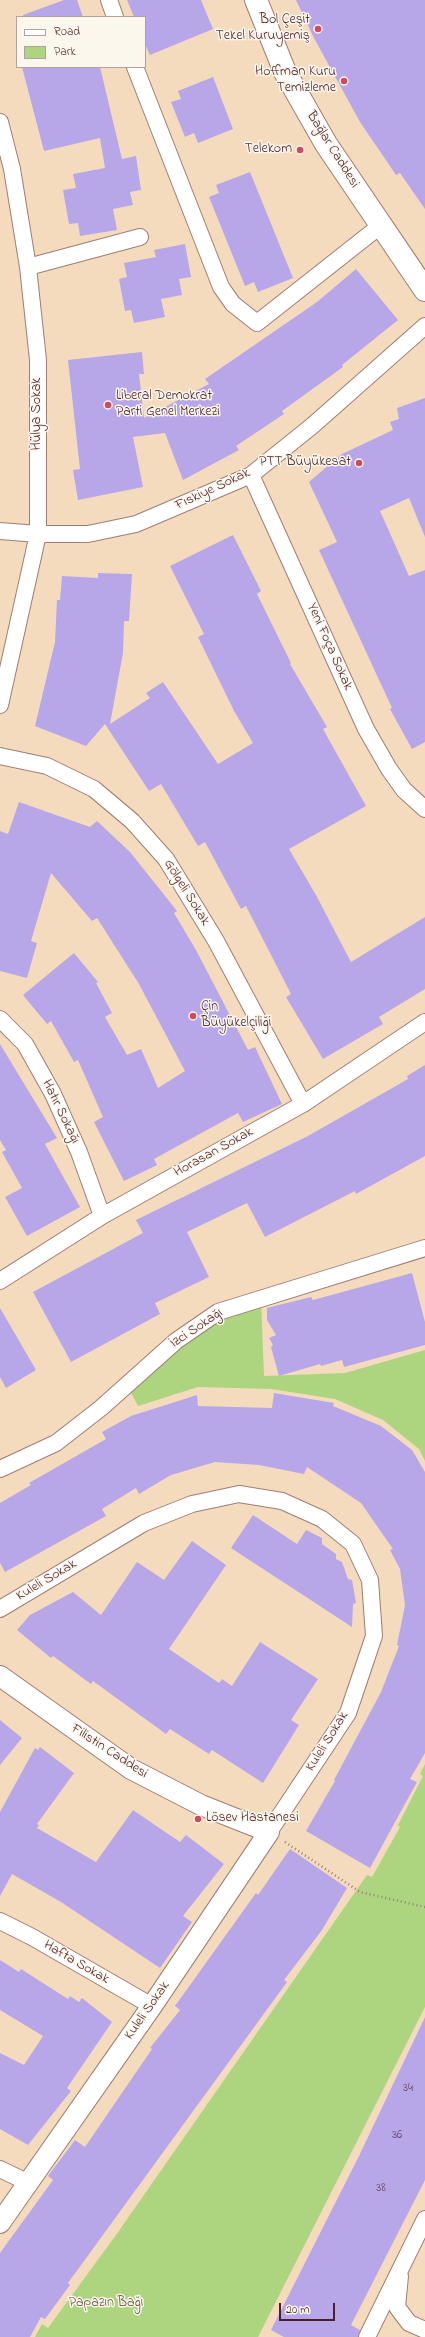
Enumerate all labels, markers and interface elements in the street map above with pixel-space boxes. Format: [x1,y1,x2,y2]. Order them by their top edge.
place label: Bol Çeşit Tekel Kuruyemiş [216,13,310,46]
legend [16,16,146,68]
text: Road [54,23,80,41]
marker: Bol Çeşit Tekel Kuruyemiş [313,24,323,34]
text: Park [54,43,76,61]
place label: Hoffman Kuru Temizleme [255,65,336,98]
marker: Hoffman Kuru Temizleme [339,76,349,86]
street label: Bağlar Caddesi [302,109,362,191]
place label: Telekom [245,142,292,158]
marker: Telekom [295,145,305,155]
street label: Hülya Sokak [30,378,46,450]
place label: Liberal Demokrat Parti Genel Merkezi [116,389,220,422]
marker: Liberal Demokrat Parti Genel Merkezi [103,400,113,410]
place label: PTT Büyükesat [259,455,351,471]
marker: PTT Büyükesat [354,458,364,468]
street label: Fıskiye Sokak [173,465,253,515]
street label: Yeni Foça Sokak [302,601,356,693]
street label: Gölgeli Sokak [159,857,213,929]
place label: Çin Büyükelçiliği [201,1000,271,1032]
marker: Çin Büyükelçiliği [188,1011,198,1021]
street label: Hatır Sokağı [37,1077,83,1147]
street label: Horasan Sokak [171,1124,257,1182]
street label: İzci Sokağı [168,1305,226,1353]
street label: Kuleli Sokak [14,1556,80,1606]
street label: Kuleli Sokak [303,1709,353,1775]
street label: Filistin Caddesi [67,1721,151,1783]
place label: Lösev Hastanesi [206,1811,299,1827]
marker: Lösev Hastanesi [193,1814,203,1824]
street label: Hafta Sokak [40,1937,112,1989]
street label: Kuleli Sokak [122,1979,174,2043]
house number: 34 [403,2082,413,2096]
house number: 36 [392,2129,402,2143]
house number: 38 [376,2182,386,2196]
scale bar [281,2295,337,2321]
park label: Papazın Bağı [69,2296,143,2312]
text: 20 m [286,2301,309,2319]

